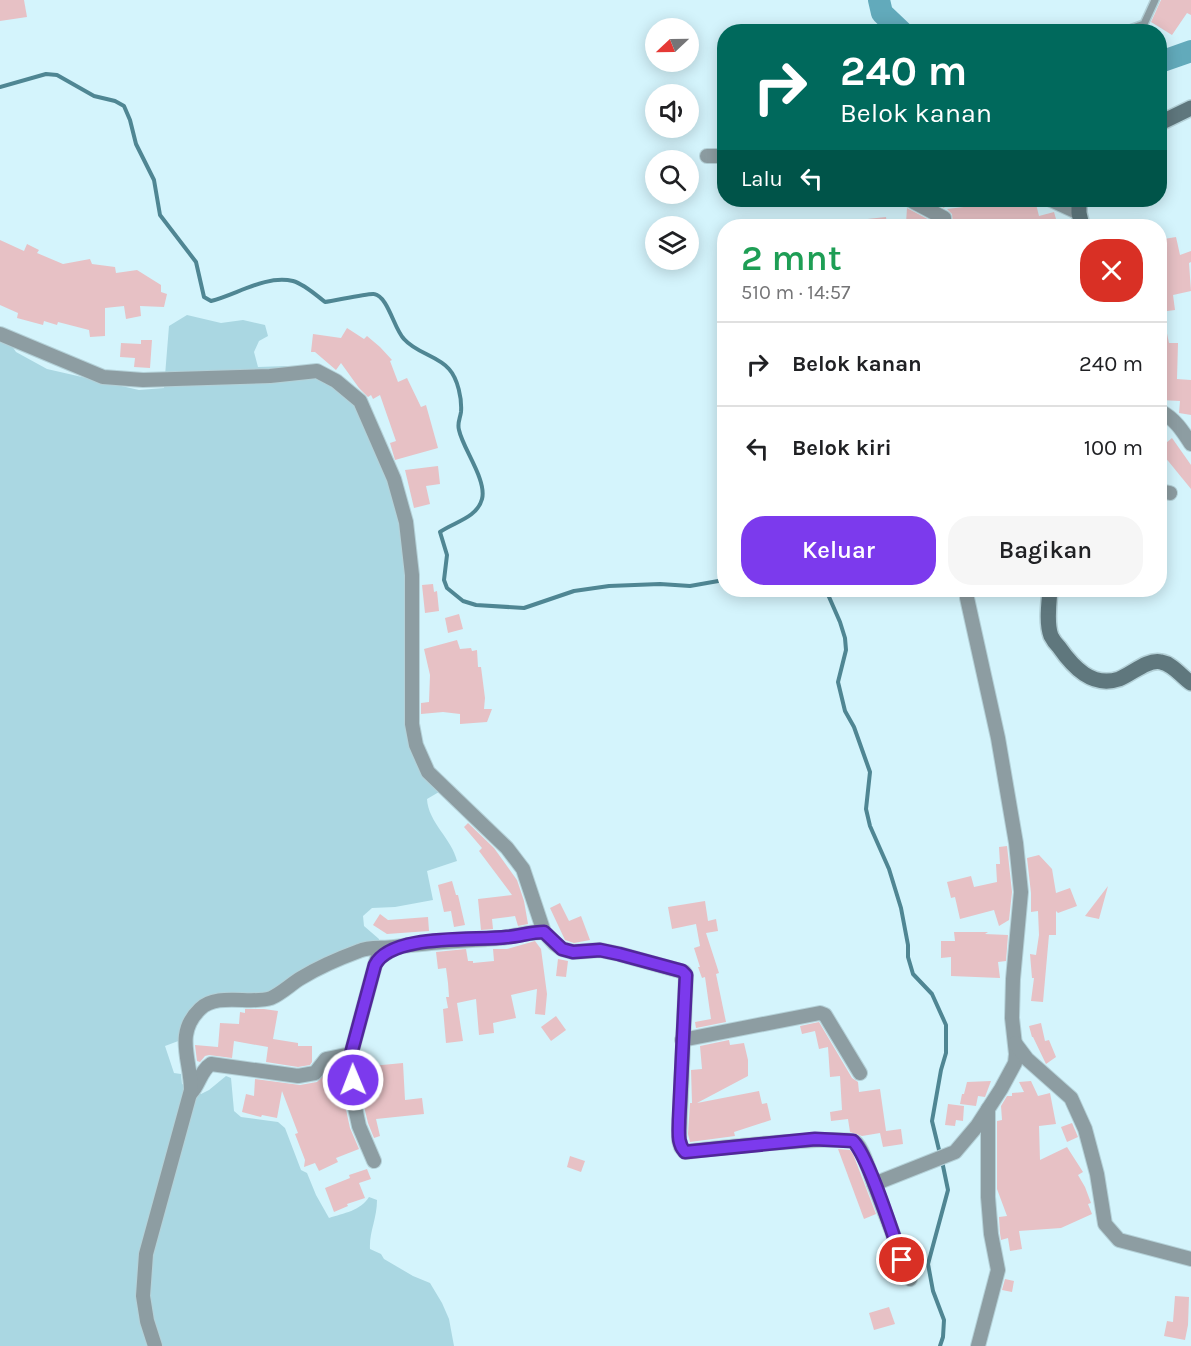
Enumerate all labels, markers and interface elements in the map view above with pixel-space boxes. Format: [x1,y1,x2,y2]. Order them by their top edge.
north arrow [645,18,699,72]
map controls [645,18,699,270]
text: 240 m [840,46,967,96]
icon: right [741,48,819,126]
button: sound [645,84,699,138]
text: Belok kanan [840,97,992,129]
button: search [645,150,699,204]
icon: left [795,162,828,195]
text: Lalu [741,166,783,192]
button: layers [645,216,699,270]
text: 2 mnt [741,237,842,279]
button: close [1080,239,1143,302]
text: 510 m · 14:57 [741,281,850,304]
icon: right [741,348,774,381]
text: Belok kanan [792,351,922,377]
text: 240 m [1079,351,1143,377]
icon: left [741,432,774,465]
text: Belok kiri [792,435,892,461]
text: 100 m [1084,435,1143,461]
button: Keluar [741,516,936,585]
button: Bagikan [948,516,1143,585]
position arrow [321,1048,385,1112]
pin [876,1234,927,1285]
icon: arrive [885,1243,918,1276]

